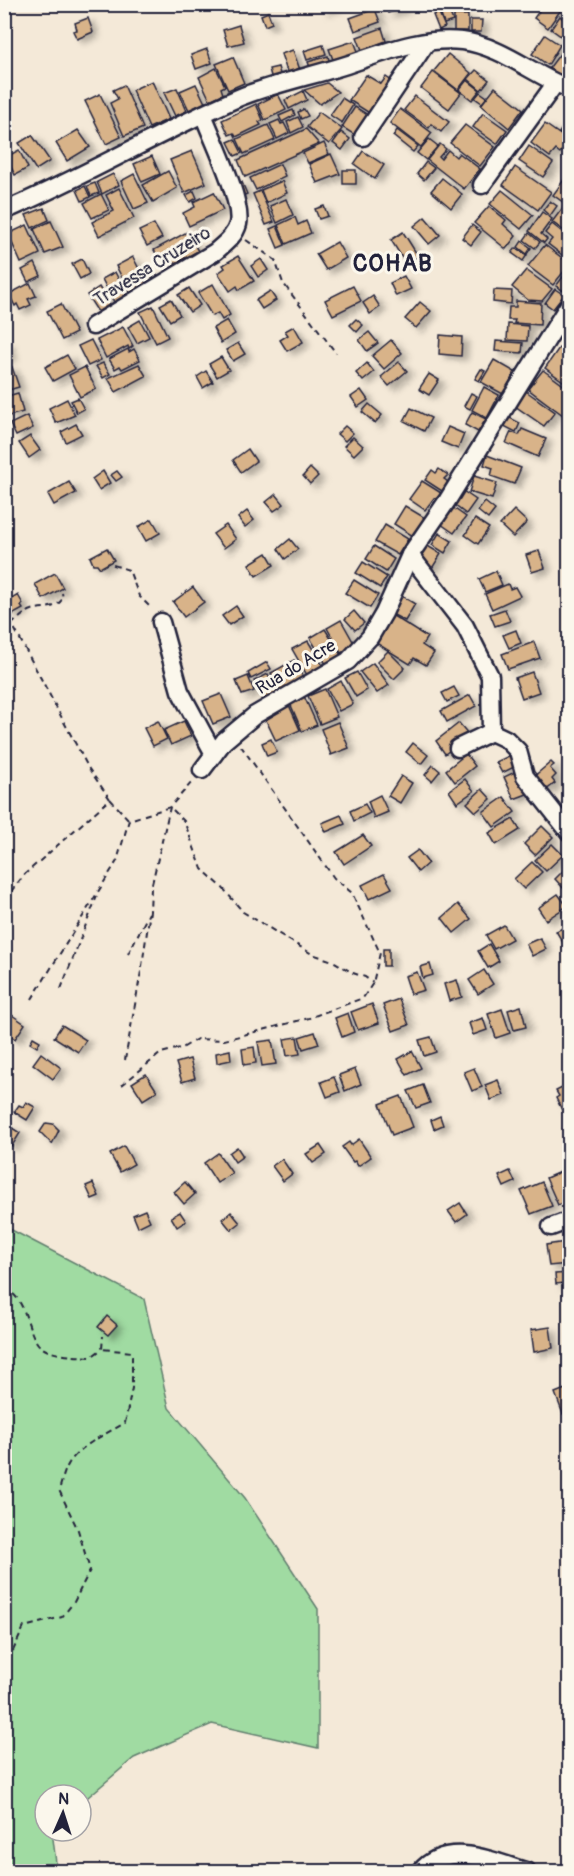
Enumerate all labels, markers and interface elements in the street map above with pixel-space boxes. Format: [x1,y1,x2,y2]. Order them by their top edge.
street label: Travessa Cruzeiro [89,221,215,311]
district label: COHAB [353,249,433,278]
street label: Rua do Acre [252,634,340,700]
north arrow [33,1783,93,1843]
text: N [58,1789,70,1809]

